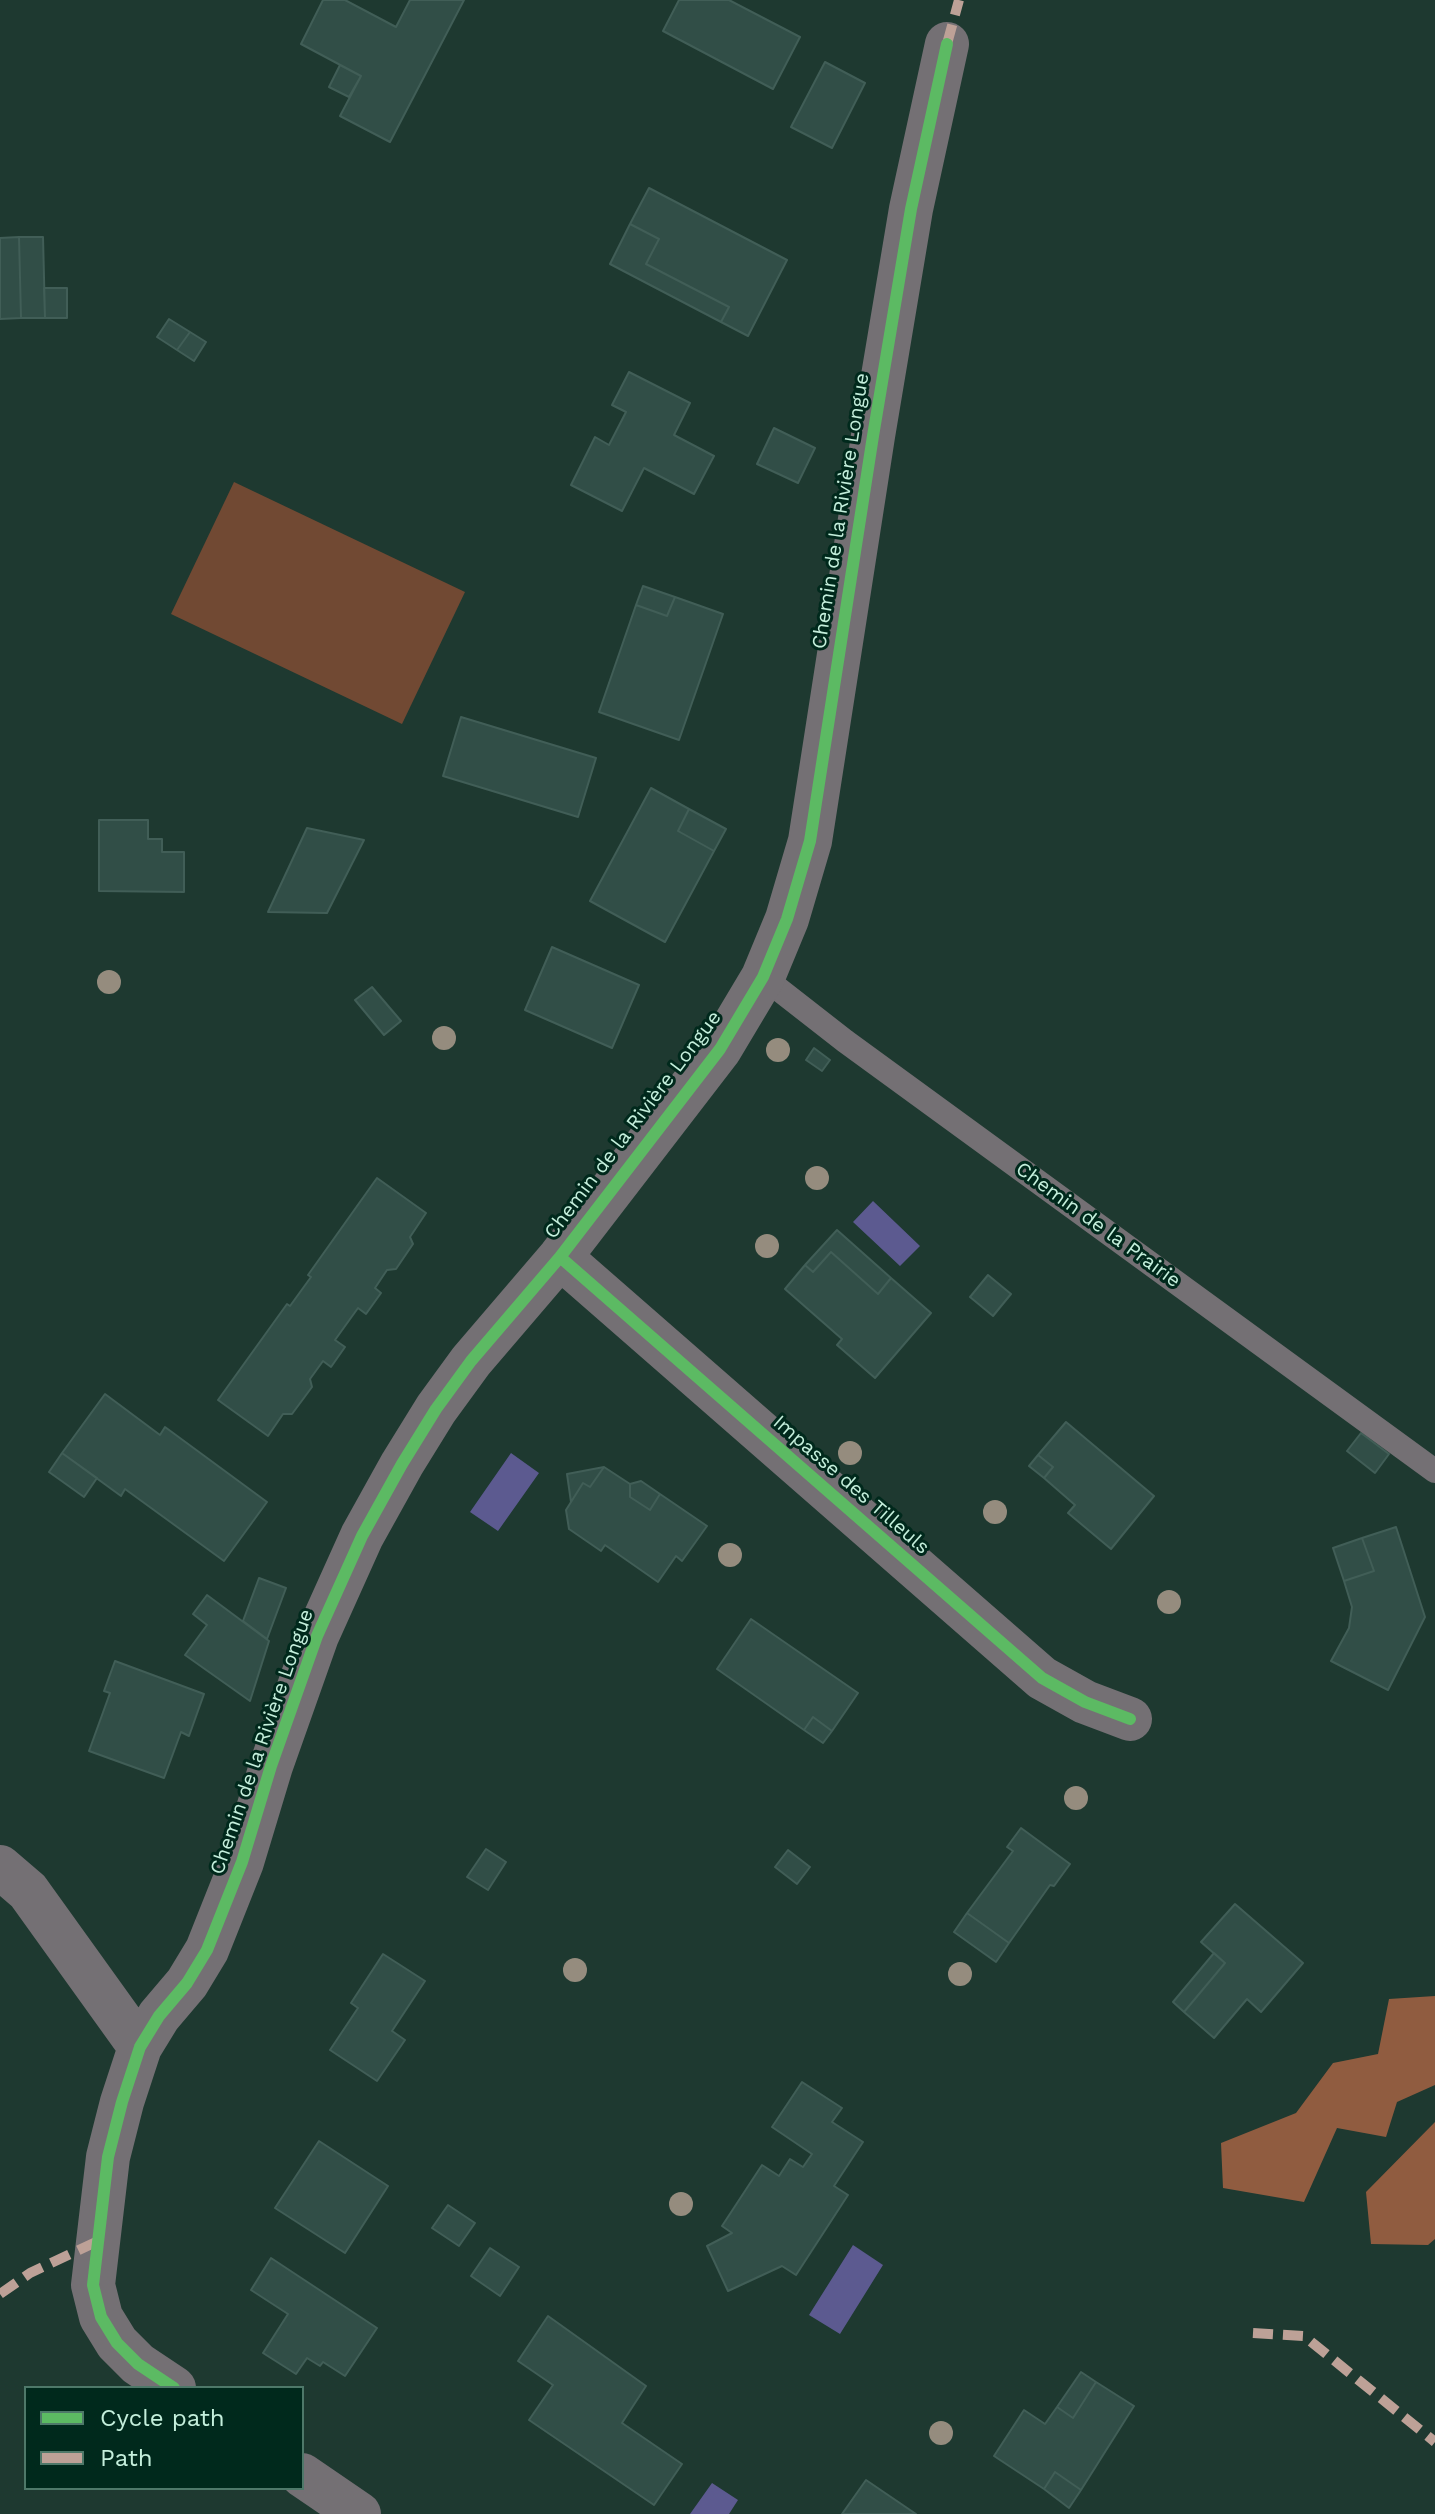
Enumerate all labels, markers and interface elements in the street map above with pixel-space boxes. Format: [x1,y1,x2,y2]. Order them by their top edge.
street label: Chemin de la Rivière Longue [807,371,875,651]
street label: Chemin de la Rivière Longue [539,1006,727,1244]
street label: Chemin de la Prairie [1011,1157,1185,1293]
street label: Impasse des Tilleuls [768,1411,934,1559]
street label: Chemin de la Rivière Longue [205,1606,319,1878]
legend [24,2386,304,2490]
text: Cycle path [100,2404,225,2432]
text: Path [100,2444,153,2472]

